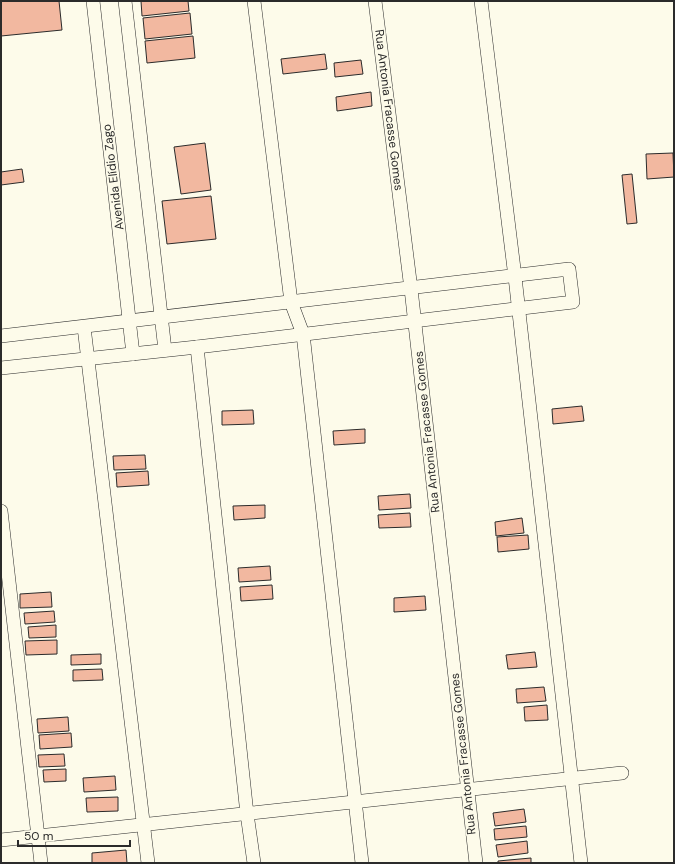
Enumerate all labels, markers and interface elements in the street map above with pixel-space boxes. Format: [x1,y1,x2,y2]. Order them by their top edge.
street label: Rua Antonia Fracasse Gomes [371,28,407,192]
street label: Avenida Elídio Zago [99,123,127,231]
street label: Rua Antonia Fracasse Gomes [411,350,443,514]
street label: Rua Antonia Fracasse Gomes [447,672,479,836]
scale bar [18,822,130,848]
text: 50 m [24,828,53,844]

